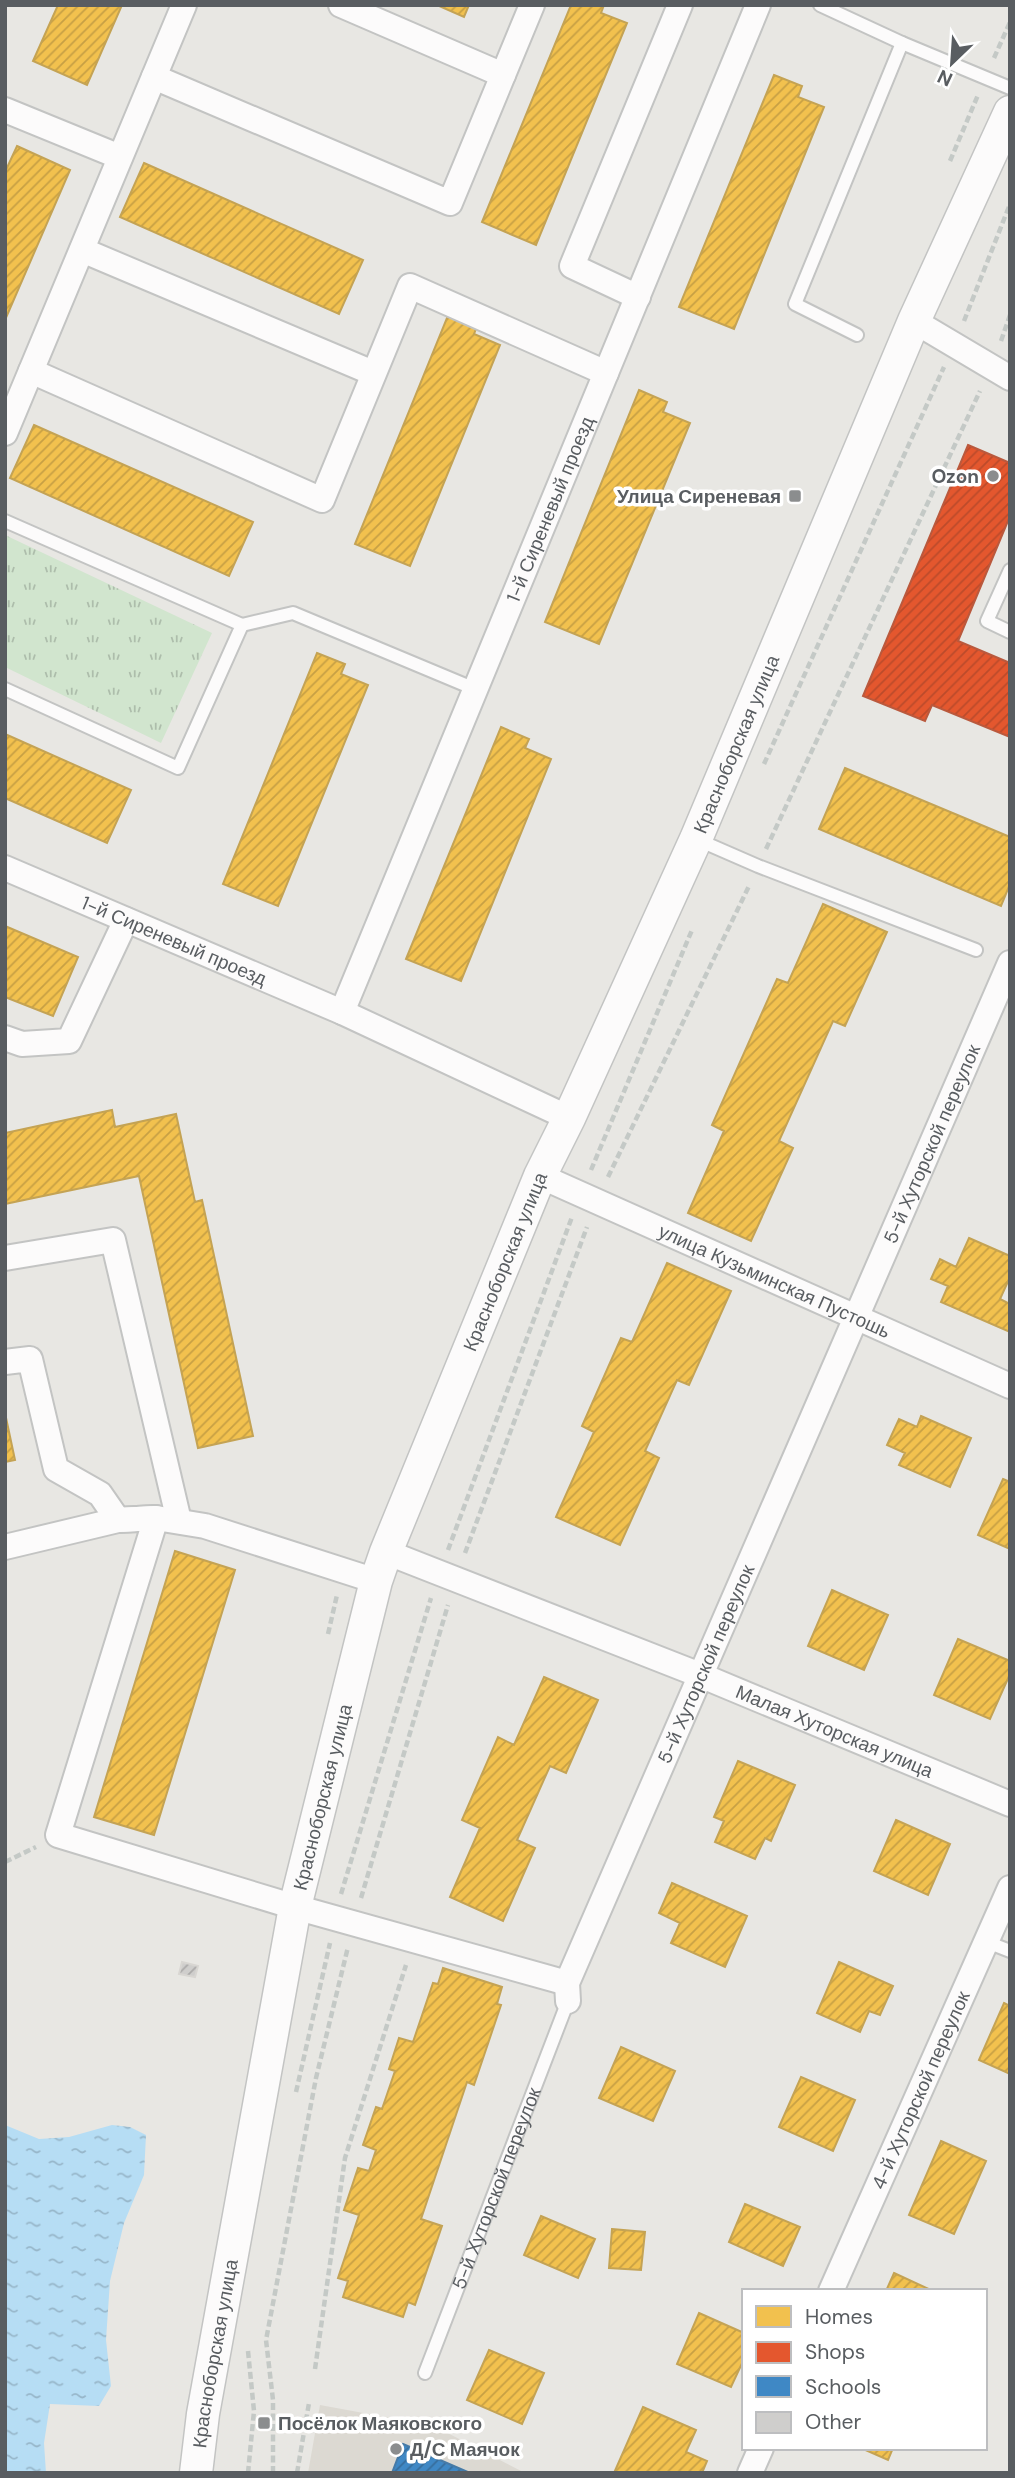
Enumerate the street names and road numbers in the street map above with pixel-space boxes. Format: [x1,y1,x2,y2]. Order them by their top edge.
street label: 1-й Сиреневый проезд [500,413,599,606]
street label: Красноборская улица [687,651,785,837]
street label: 1-й Сиреневый проезд [78,890,271,991]
street label: 5-й Хуторской переулок [877,1040,986,1247]
street label: Красноборская улица [457,1168,553,1355]
street label: улица Кузьминская Пустошь [655,1218,895,1344]
street label: 5-й Хуторской переулок [651,1560,760,1767]
street label: Малая Хуторская улица [732,1679,937,1783]
street label: Красноборская улица [287,1701,358,1893]
street label: 4-й Хуторской переулок [865,1986,976,2193]
street label: 5-й Хуторской переулок [446,2083,546,2293]
street label: Красноборская улица [187,2257,243,2449]

